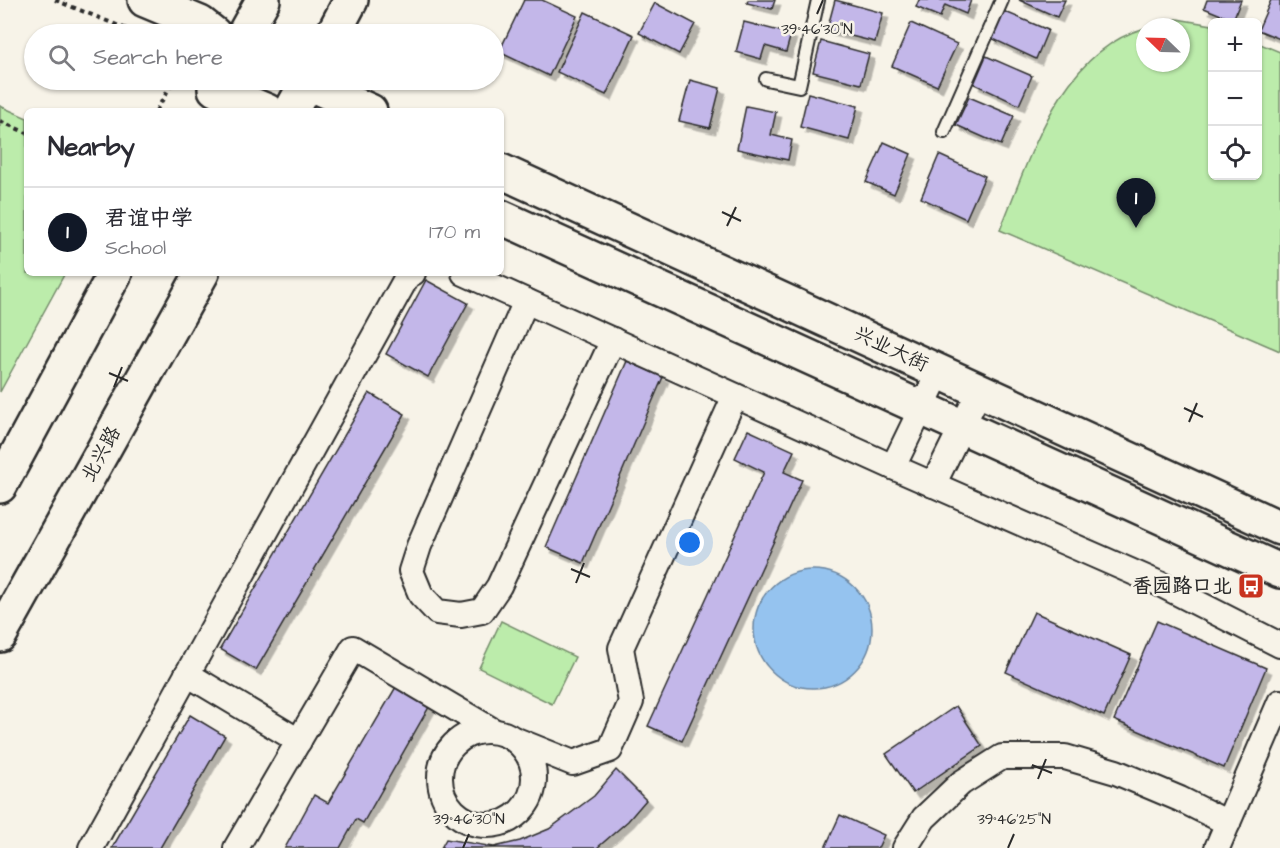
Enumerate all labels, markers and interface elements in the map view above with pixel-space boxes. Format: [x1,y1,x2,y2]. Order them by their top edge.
north arrow [1136,18,1190,72]
map controls [1208,18,1262,180]
button: + [1208,18,1262,72]
text: 39°46'30"N [781,19,853,40]
search box [24,24,504,90]
icon: search [45,41,78,74]
text: Search here [93,42,223,73]
button: − [1208,72,1262,126]
button: locate [1208,126,1262,180]
text: Nearby [48,129,135,165]
pin: 1 [1116,178,1156,228]
text: 君谊中学 [105,203,193,234]
text: 1 [66,218,69,246]
text: 170 m [429,218,480,246]
text: School [105,234,166,262]
street label: 兴业大街 [849,319,933,379]
street label: 北兴路 [74,420,128,487]
your location [675,528,704,557]
bus stop icon: 香园路口北 [1236,571,1266,601]
place label: 香园路口北 [1132,572,1232,600]
text: 39°46'30"N [433,809,505,830]
text: 39°46'25"N [977,809,1051,830]

